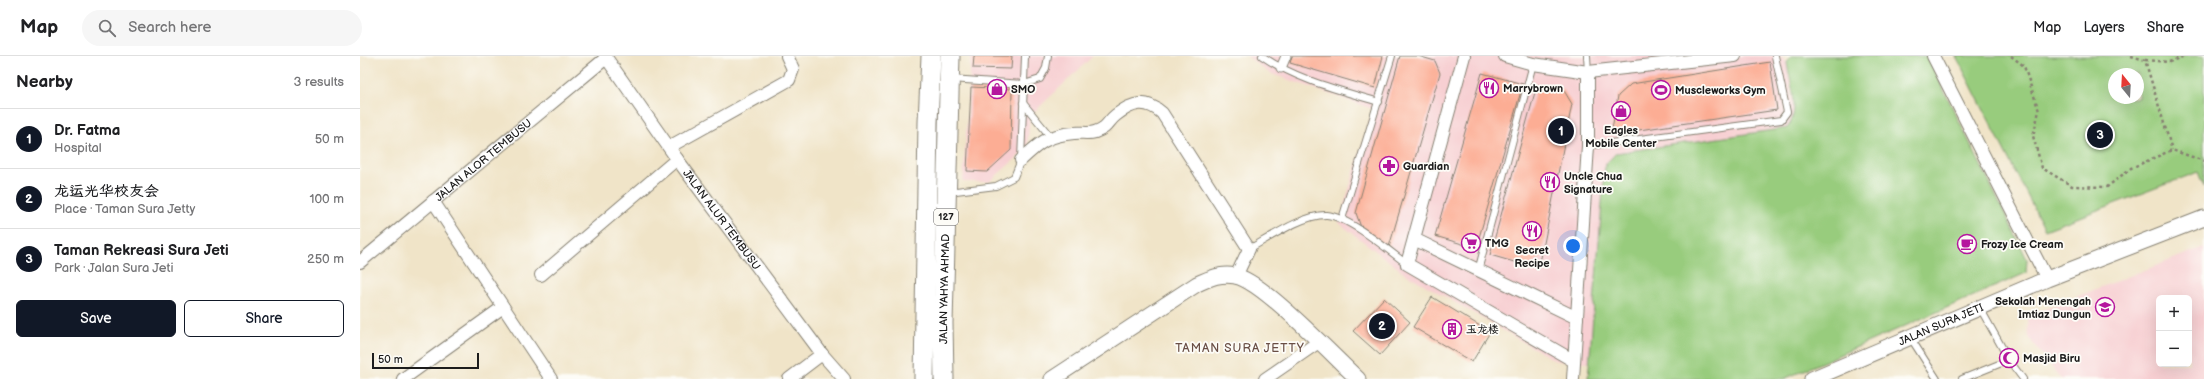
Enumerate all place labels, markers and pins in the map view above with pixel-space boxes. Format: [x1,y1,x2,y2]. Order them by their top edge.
restaurant icon: Marrybrown [1478,77,1500,99]
shop icon: SMO [986,78,1008,100]
sports icon: Muscleworks Gym [1650,79,1672,101]
place label: Marrybrown [1503,82,1563,95]
place label: SMO [1011,83,1035,96]
place label: Muscleworks Gym [1675,84,1766,97]
shop icon: Eagles Mobile Center [1610,100,1632,122]
pin: 1 [1548,116,1574,146]
pin: 3 [2087,120,2113,150]
place label: Eagles Mobile Center [1585,124,1657,150]
pharmacy icon: Guardian [1378,155,1400,177]
place label: Guardian [1403,160,1449,173]
place label: Uncle Chua Signature [1564,170,1622,196]
restaurant icon: Uncle Chua Signature [1539,171,1561,193]
restaurant icon: Secret Recipe [1521,220,1543,242]
supermarket icon: TMG [1460,232,1482,254]
cafe icon: Frozy Ice Cream [1956,233,1978,255]
place label: TMG [1485,237,1509,250]
place label: Frozy Ice Cream [1981,238,2063,251]
place label: Secret Recipe [1514,244,1550,270]
place label: Sekolah Menengah Imtiaz Dungun [1995,295,2091,321]
school or university icon: Sekolah Menengah Imtiaz Dungun [2094,296,2116,318]
pin: 2 [1369,311,1395,341]
building icon: 玉龙楼 [1441,318,1463,340]
place label: 玉龙楼 [1466,323,1499,336]
mosque icon: Masjid Biru [1998,347,2020,369]
place label: Masjid Biru [2023,352,2080,365]

